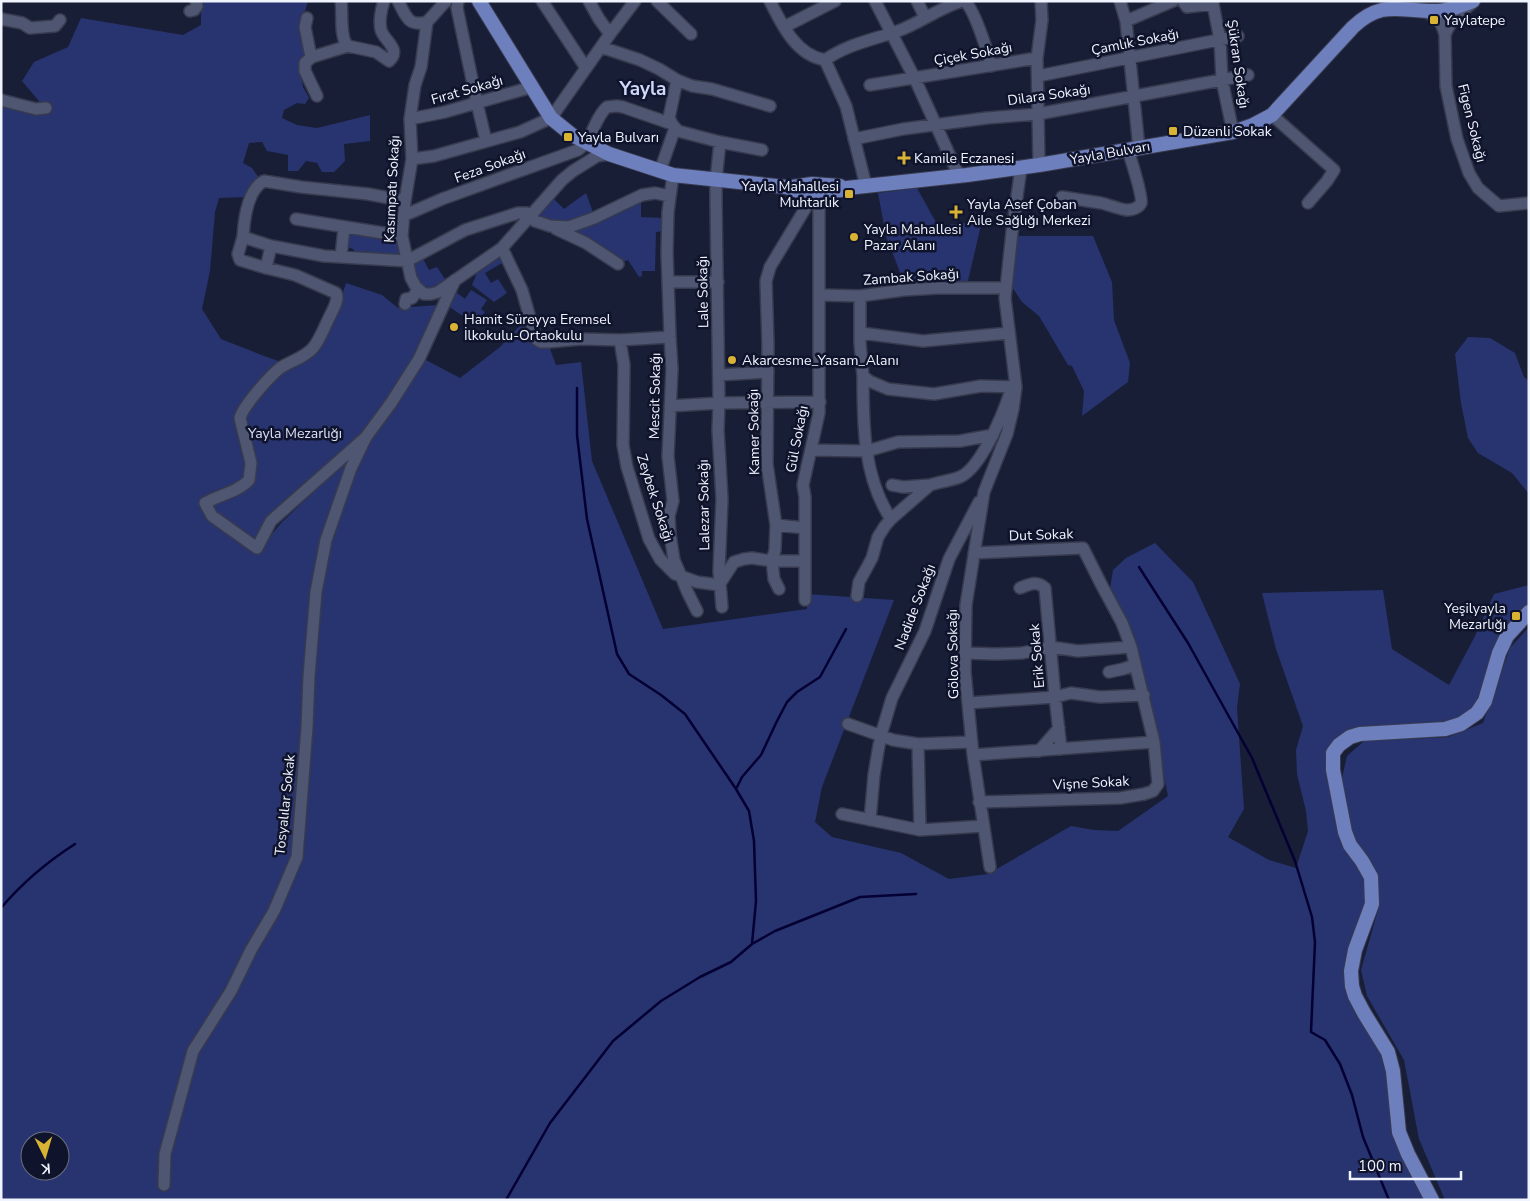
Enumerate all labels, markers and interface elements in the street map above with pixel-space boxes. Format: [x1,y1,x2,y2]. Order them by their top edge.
place label: Yaylatepe [1443,11,1505,30]
marker: Yaylatepe [1428,14,1440,26]
street label: Şükran Sokağı [1222,18,1254,110]
street label: Çamlık Sokağı [1090,24,1180,60]
street label: Çiçek Sokağı [932,38,1014,70]
street label: Fırat Sokağı [429,71,505,109]
district label: Yayla [618,76,667,102]
street label: Dilara Sokağı [1006,80,1092,110]
street label: Figen Sokağı [1453,82,1491,164]
place label: Düzenli Sokak [1183,122,1273,141]
marker: Düzenli Sokak [1167,125,1179,137]
place label: Yayla Bulvarı [577,128,659,147]
marker: Yayla Bulvarı [562,131,574,143]
street label: Kasımpatı Sokağı [380,135,404,243]
street label: Yayla Bulvarı [1067,137,1152,170]
street label: Feza Sokağı [452,144,528,188]
place label: Kamile Eczanesi [914,149,1014,168]
marker: Kamile Eczanesi [898,152,910,164]
place label: Yayla Mahallesi Muhtarlık [741,177,840,212]
marker: Yayla Mahallesi Muhtarlık [843,188,855,200]
place label: Yayla Asef Çoban Aile Sağlığı Merkezi [966,195,1091,230]
marker: Yayla Asef Çoban Aile Sağlığı Merkezi [949,205,963,219]
place label: Yayla Mahallesi Pazar Alanı [863,220,961,255]
marker: Yayla Mahallesi Pazar Alanı [848,231,860,243]
street label: Lale Sokağı [693,256,713,328]
street label: Zambak Sokağı [863,264,959,290]
place label: Hamit Süreyya Eremsel İlkokulu-Ortaokulu [464,310,612,345]
marker: Hamit Süreyya Eremsel İlkokulu-Ortaokulu [448,321,460,333]
place label: Akarcesme_Yasam_Alanı [742,351,899,370]
street label: Mescit Sokağı [645,353,665,439]
marker: Akarcesme_Yasam_Alanı [726,354,738,366]
street label: Kamer Sokağı [744,389,764,475]
street label: Gül Sokağı [781,404,813,474]
park label: Yayla Mezarlığı [247,424,342,443]
street label: Zeybek Sokağı [632,452,678,544]
street label: Lalezar Sokağı [694,459,714,551]
street label: Dut Sokak [1008,524,1075,546]
street label: Nadide Sokağı [890,561,940,653]
place label: Yeşilyayla Mezarlığı [1443,599,1506,634]
street label: Gölova Sokağı [943,609,963,699]
marker: Yeşilyayla Mezarlığı [1510,610,1522,622]
street label: Erik Sokak [1025,622,1049,689]
street label: Tosyalılar Sokak [270,753,300,856]
street label: Vişne Sokak [1051,771,1131,795]
north arrow [20,1131,70,1181]
scale bar [1350,1148,1461,1180]
text: 100 m [1358,1156,1402,1176]
text: K [40,1159,52,1178]

